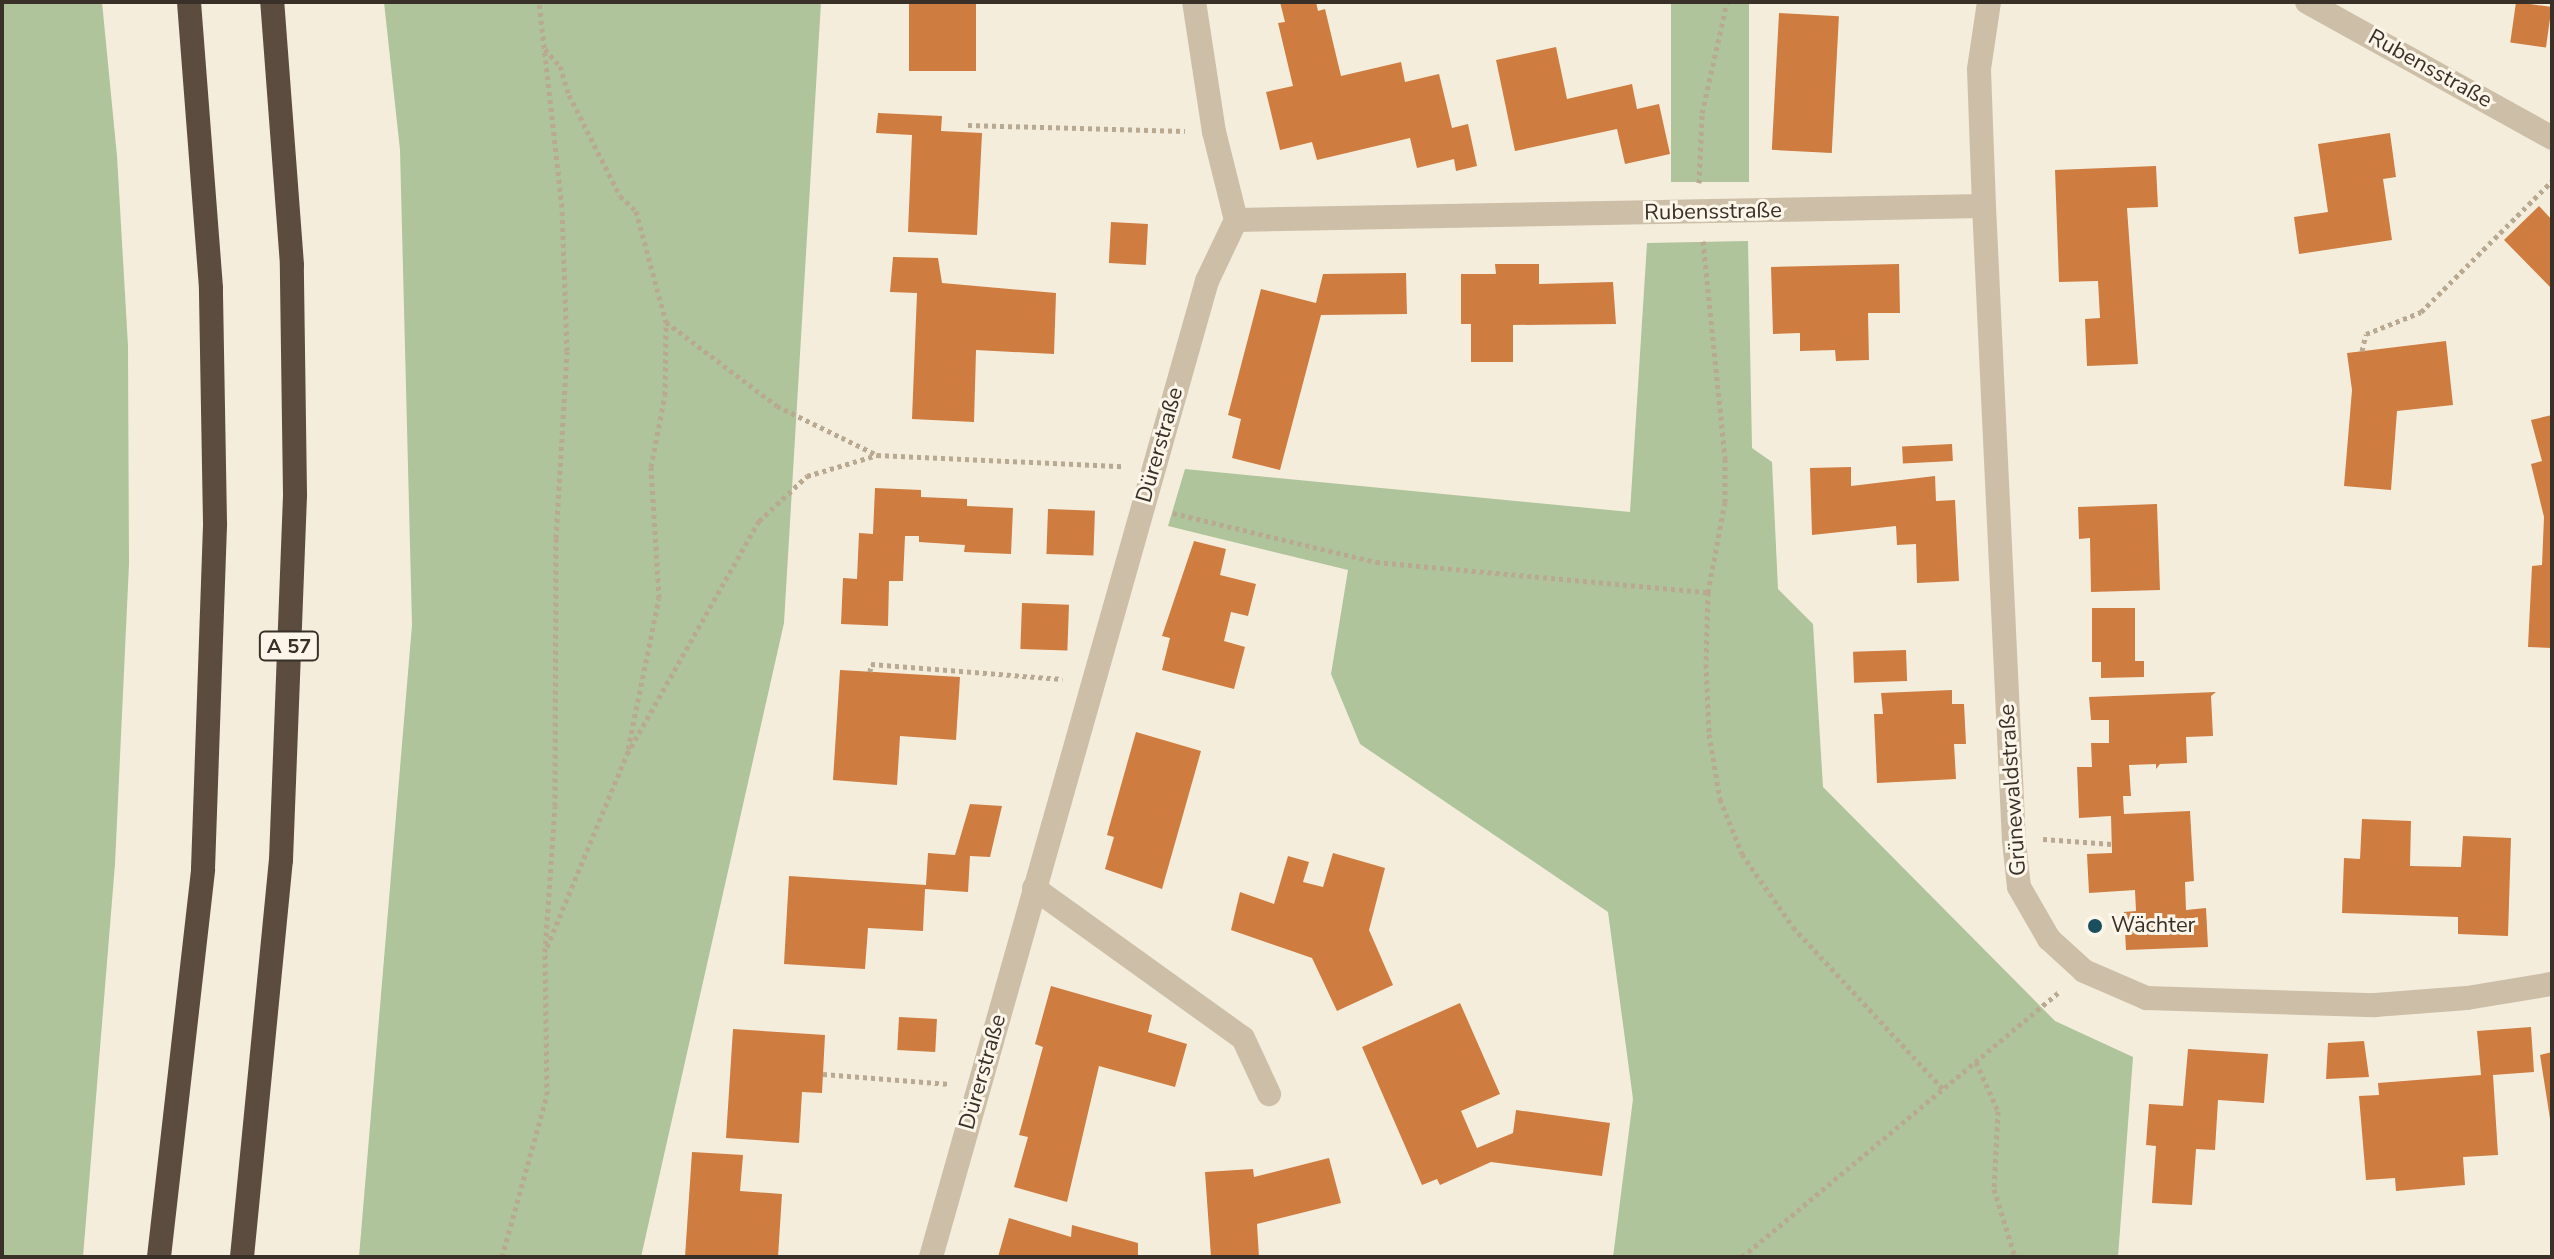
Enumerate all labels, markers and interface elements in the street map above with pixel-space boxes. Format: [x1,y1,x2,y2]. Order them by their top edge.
street label: Rubensstraße [2363,24,2497,114]
street label: Rubensstraße [1644,198,1782,226]
street label: Dürerstraße [1131,384,1189,506]
road number: A 57 [257,630,321,662]
street label: Grünewaldstraße [1994,703,2032,877]
place label: Wächter [2111,913,2195,939]
marker: Wächter [2086,917,2104,935]
street label: Dürerstraße [954,1011,1012,1133]

